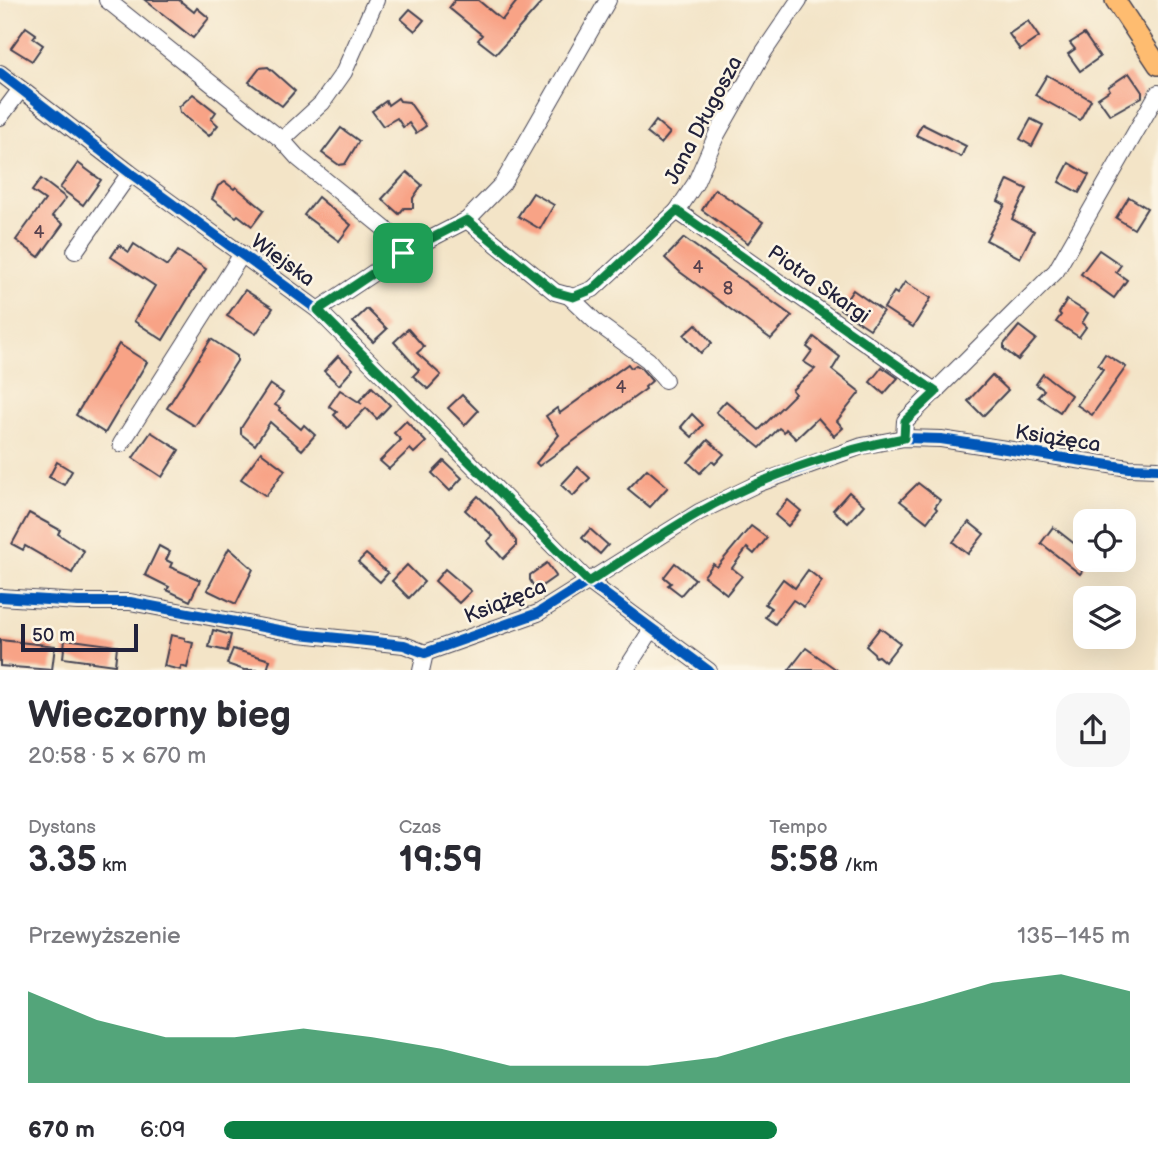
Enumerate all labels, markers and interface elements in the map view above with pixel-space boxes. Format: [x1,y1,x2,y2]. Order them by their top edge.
street label: Jana Długosza [659,52,748,189]
house number: 4 [34,222,45,243]
pin [373,223,433,283]
street label: Wiejska [246,229,319,292]
icon: arrive [384,234,422,272]
street label: Piotra Skargi [763,240,875,329]
house number: 4 [693,257,704,278]
house number: 8 [723,278,733,299]
house number: 4 [616,377,627,398]
street label: Książęca [1013,419,1102,458]
map controls [1073,509,1136,649]
button: locate [1073,509,1136,572]
street label: Książęca [461,574,550,629]
button: layers [1073,586,1136,649]
scale bar [21,622,138,653]
text: 50 m [32,624,75,647]
text: Wieczorny bieg [28,693,291,738]
button: share [1056,693,1130,767]
text: 20:58 · 5 × 670 m [28,742,206,770]
text: Dystans [28,816,96,839]
text: Czas [399,816,441,839]
text: Tempo [769,816,828,839]
text: 3.35 [28,839,97,882]
text: 19:59 [399,839,483,882]
text: 5:58 [769,839,839,882]
text: km [97,854,127,877]
text: /km [839,854,878,877]
text: Przewyższenie [28,922,181,950]
text: 135–145 m [1017,922,1130,950]
text: 670 m [28,1116,95,1144]
text: 6:09 [140,1116,186,1144]

